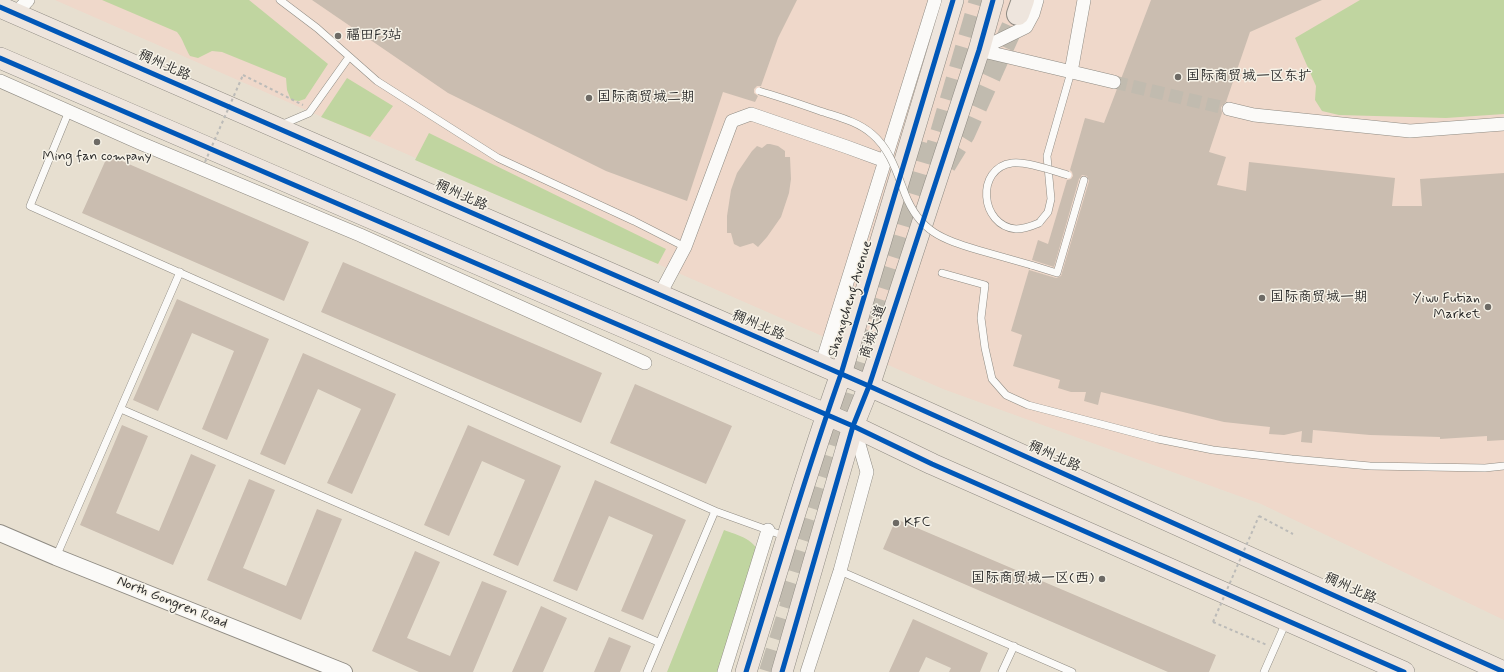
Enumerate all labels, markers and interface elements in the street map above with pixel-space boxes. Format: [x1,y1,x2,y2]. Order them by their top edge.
place label: 福田F3站 [346,28,402,44]
marker: 福田F3站 [333,31,343,41]
street label: 稠州北路 [135,47,193,85]
place label: 国际商贸城一区东扩 [1186,69,1312,85]
marker: 国际商贸城一区东扩 [1173,72,1183,82]
place label: 国际商贸城二期 [597,90,695,106]
marker: 国际商贸城二期 [584,93,594,103]
marker: Ming fan company [92,137,102,147]
place label: Ming fan company [42,149,152,165]
street label: 稠州北路 [432,177,490,215]
street label: Shangcheng Avenue [825,239,877,359]
place label: 国际商贸城一期 [1270,290,1368,306]
place label: Yiwu Futian Market [1412,291,1480,324]
marker: 国际商贸城一期 [1257,293,1267,303]
marker: Yiwu Futian Market [1483,302,1493,312]
street label: 商城大道 [857,303,891,361]
street label: 稠州北路 [729,307,787,345]
street label: 稠州北路 [1025,438,1083,476]
place label: KFC [904,515,930,531]
marker: KFC [891,518,901,528]
street label: 稠州北路 [1321,570,1379,608]
place label: 国际商贸城一区(西) [971,571,1094,587]
street label: North Gongren Road [114,573,230,633]
marker: 国际商贸城一区(西) [1097,574,1107,584]

